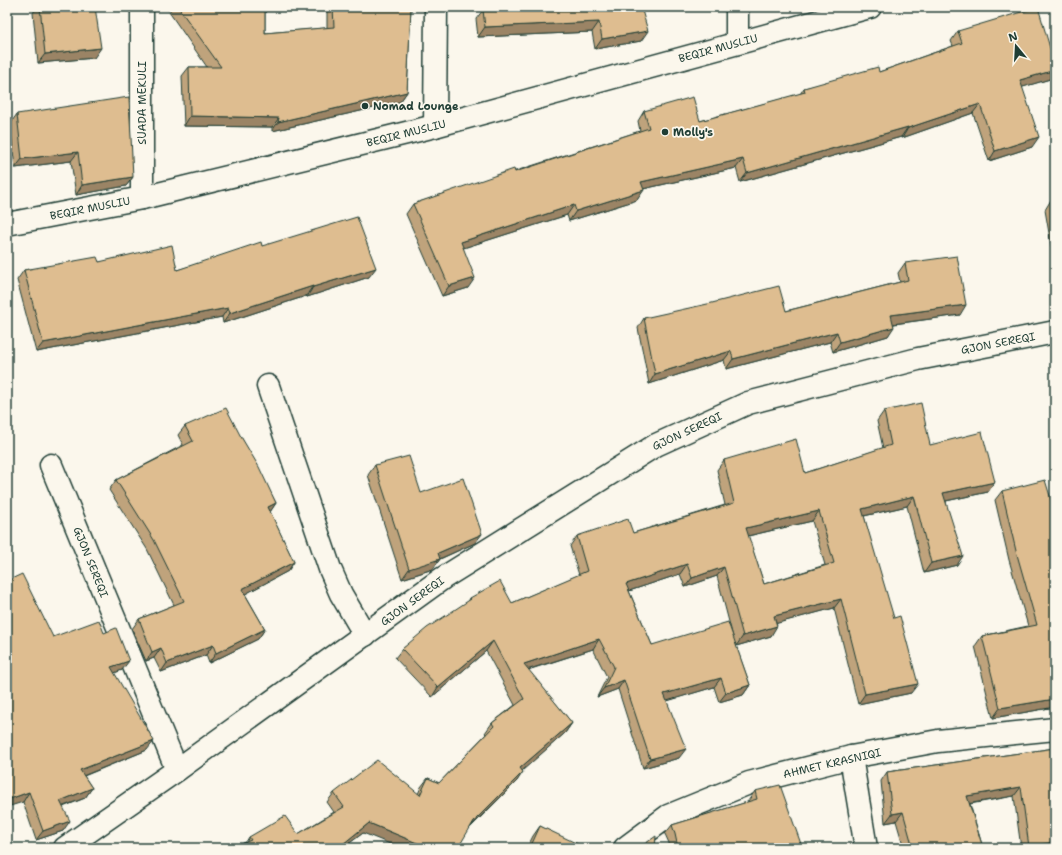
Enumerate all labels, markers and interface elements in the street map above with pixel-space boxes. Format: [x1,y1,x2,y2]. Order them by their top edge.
north arrow [996,26,1036,66]
text: N [1007,28,1020,45]
street label: BEQIR MUSLIU [677,31,759,66]
street label: SUADA MEKULI [135,61,150,145]
place label: Nomad Lounge [373,99,459,114]
marker: Nomad Lounge [360,101,370,111]
street label: BEQIR MUSLIU [365,116,447,151]
place label: Molly's [673,125,713,140]
marker: Molly's [660,127,670,137]
street label: BEQIR MUSLIU [49,193,131,224]
street label: GJON SEREQI [960,329,1036,358]
street label: GJON SEREQI [650,409,724,454]
street label: GJON SEREQI [69,524,112,600]
street label: GJON SEREQI [377,573,447,630]
street label: AHMET KRASNIQI [782,745,883,782]

